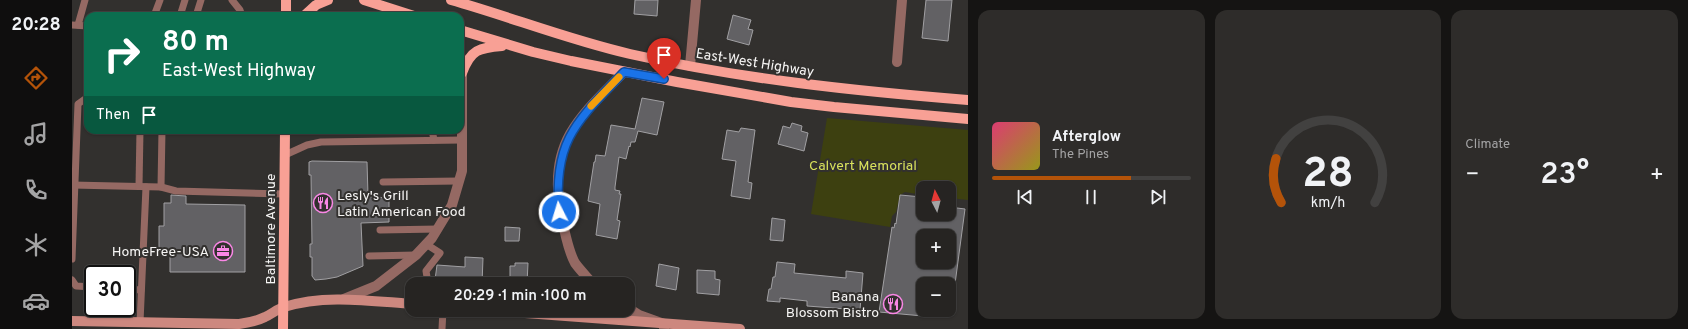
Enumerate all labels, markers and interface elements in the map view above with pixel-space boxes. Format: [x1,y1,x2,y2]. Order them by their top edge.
text: 20:28 [11,14,61,37]
text: 80 m [162,25,229,61]
icon: right [96,28,148,80]
pin [647,38,681,79]
icon: arrive [653,44,675,66]
street label: East-West Highway [694,46,815,81]
text: East-West Highway [162,60,316,83]
icon: directions [22,64,50,92]
icon: arrive [138,104,160,126]
text: Then [96,106,130,125]
icon: music [22,120,50,148]
text: Afterglow [1052,128,1121,147]
text: Climate [1465,137,1510,153]
text: The Pines [1052,147,1109,163]
text: 28 [1302,148,1354,201]
text: 23° [1540,157,1589,194]
park label: Calvert Memorial [809,158,917,175]
text: − [1465,162,1480,189]
text: + [1650,162,1664,189]
street label: Baltimore Avenue [263,174,280,284]
icon: phone [22,176,50,204]
north arrow [916,181,956,221]
map controls [916,181,956,317]
icon: previous [1014,186,1036,208]
icon: pause [1080,186,1102,208]
icon: next [1147,186,1169,208]
place label: Lesly's Grill Latin American Food [337,188,466,221]
position arrow [538,191,580,233]
restaurant icon: Lesly's Grill Latin American Food [312,192,334,214]
text: km/h [1311,193,1345,211]
button: + [916,229,956,269]
icon: climate [22,231,50,259]
office icon: HomeFree-USA [212,240,234,262]
place label: HomeFree-USA [112,244,209,261]
speed limit sign: 30 [84,265,136,317]
button: − [916,277,956,317]
icon: car [22,287,50,315]
text: 20:29 · 1 min · 100 m [454,287,586,306]
place label: Banana Blossom Bistro [786,289,879,322]
restaurant icon: Banana Blossom Bistro [882,293,904,315]

